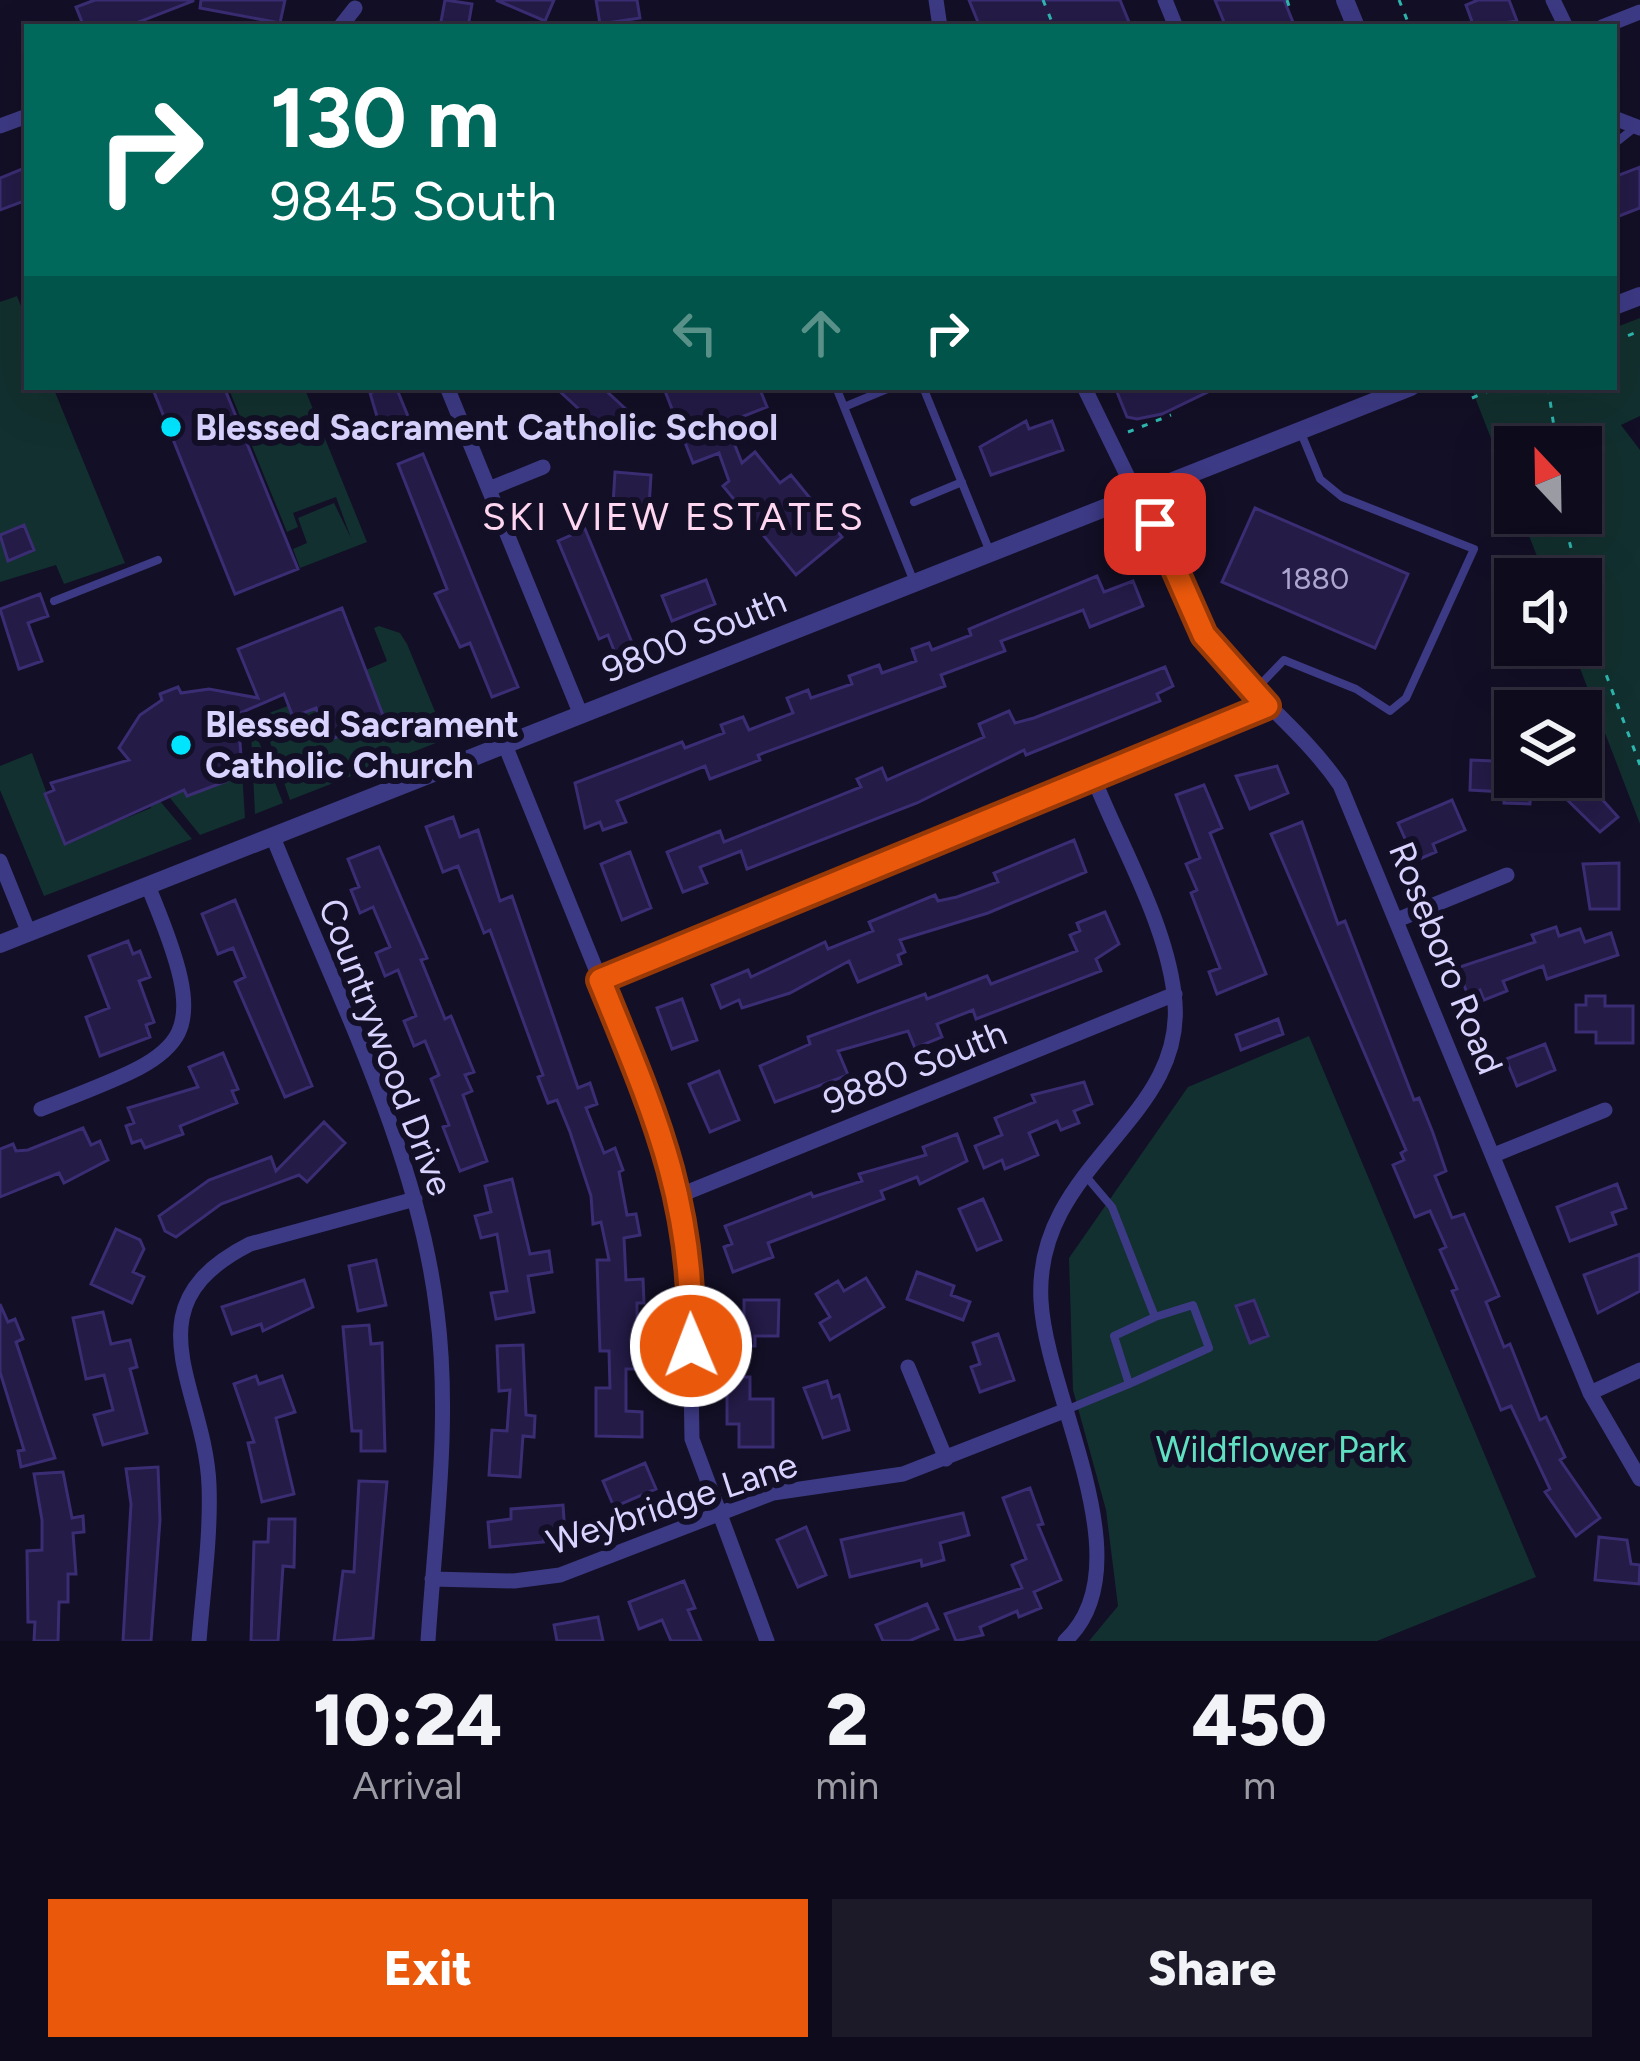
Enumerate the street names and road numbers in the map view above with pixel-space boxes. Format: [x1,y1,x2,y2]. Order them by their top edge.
street label: 9800 South [596,579,792,691]
street label: Roseboro Road [1380,836,1512,1080]
street label: Countrywood Drive [310,892,462,1202]
street label: 9880 South [817,1011,1013,1123]
street label: Weybridge Lane [542,1442,802,1564]

